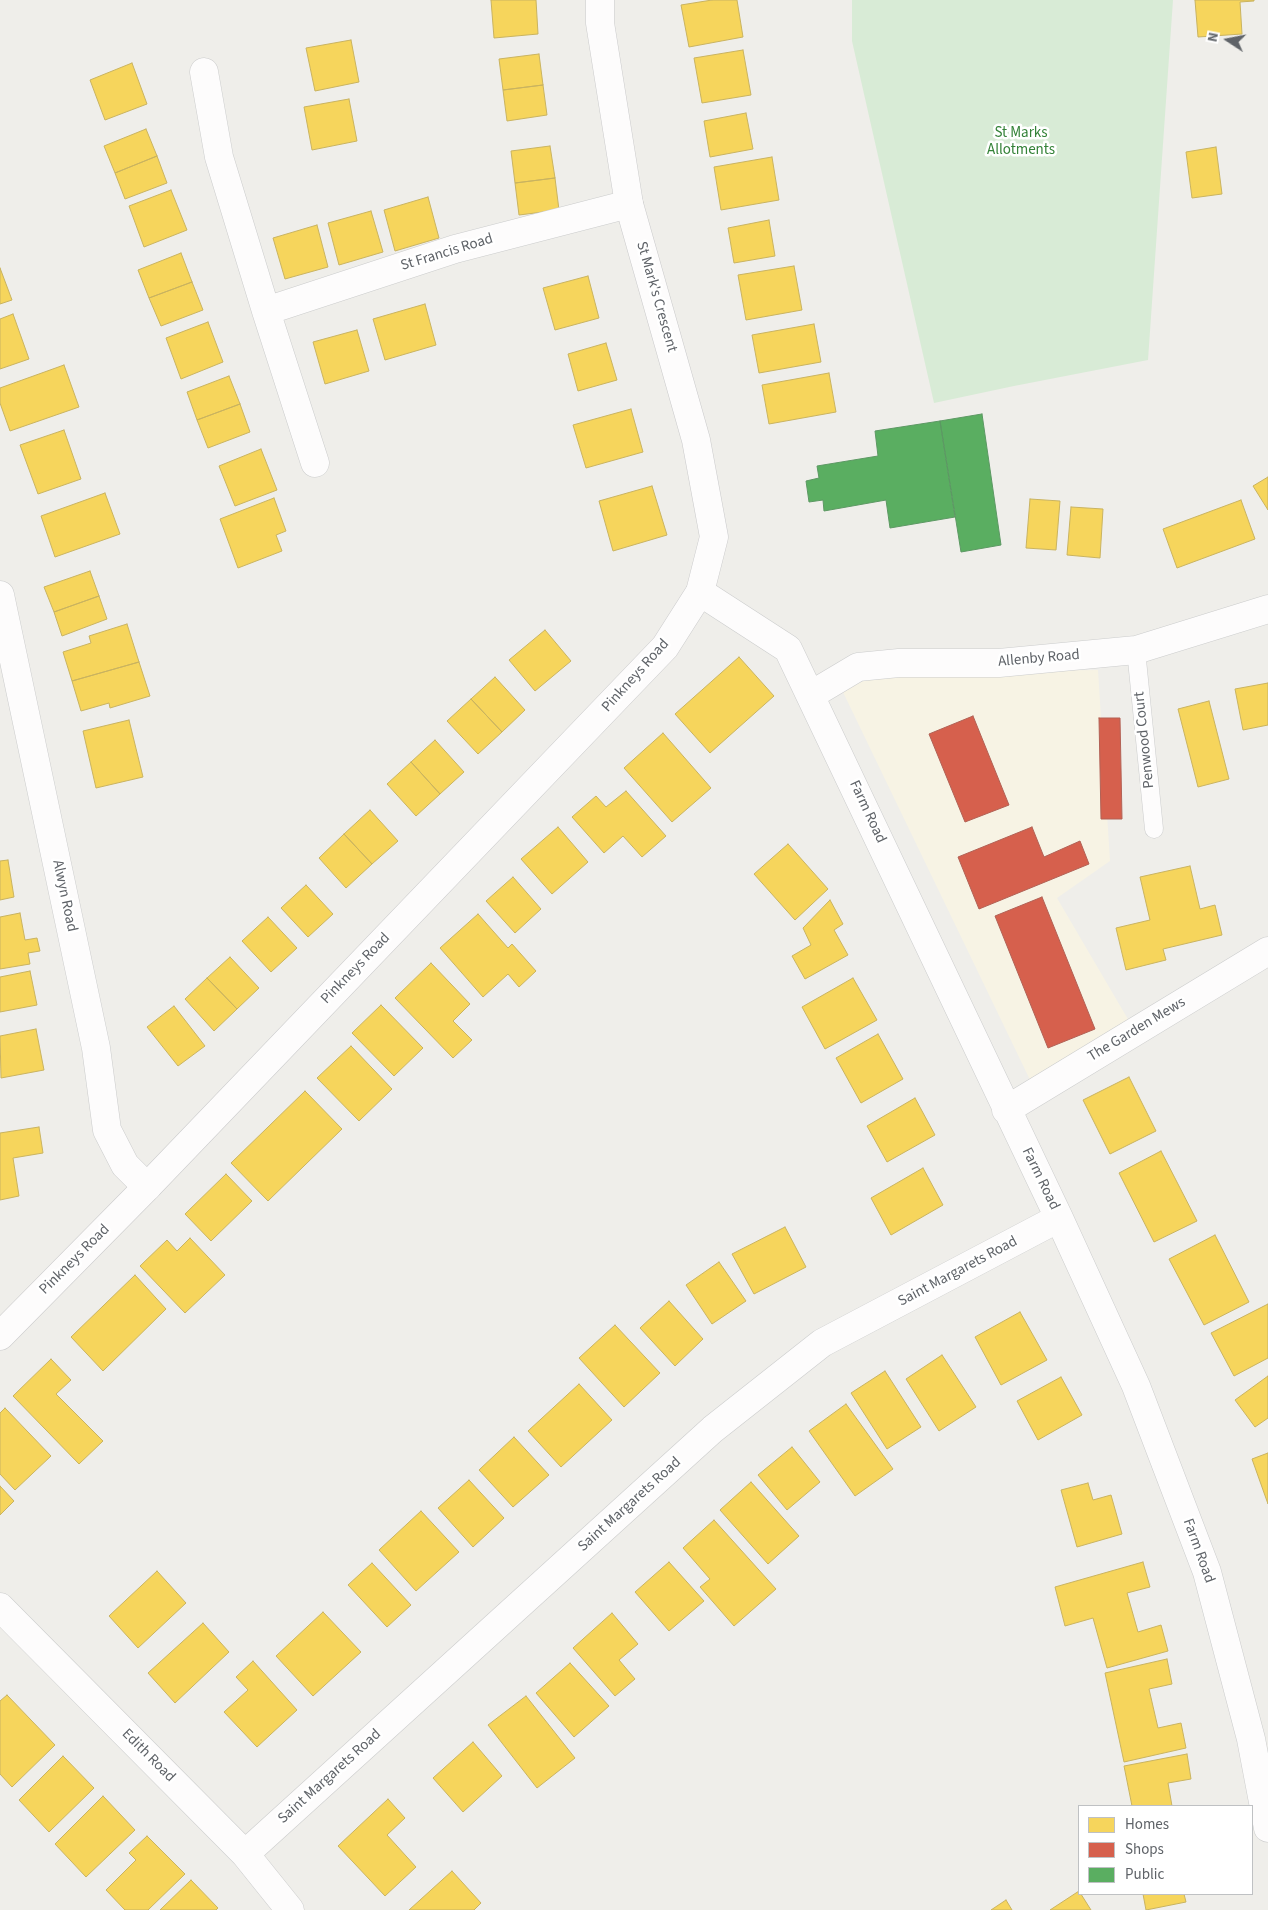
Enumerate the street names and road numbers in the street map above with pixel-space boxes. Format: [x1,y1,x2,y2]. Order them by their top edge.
street label: St Francis Road [399,230,495,276]
street label: St Mark's Crescent [632,240,680,354]
street label: Pinkneys Road [599,636,673,716]
street label: Allenby Road [997,646,1081,672]
street label: Penwood Court [1131,691,1159,789]
street label: Farm Road [845,778,889,846]
street label: Alwyn Road [48,858,80,934]
street label: Pinkneys Road [318,930,394,1008]
street label: The Garden Mews [1085,994,1189,1066]
street label: Farm Road [1017,1145,1063,1213]
street label: Pinkneys Road [36,1221,114,1299]
street label: Saint Margarets Road [895,1233,1021,1311]
street label: Saint Margarets Road [575,1454,685,1556]
street label: Farm Road [1178,1516,1218,1586]
street label: Edith Road [118,1726,178,1786]
street label: Saint Margarets Road [275,1726,385,1828]

